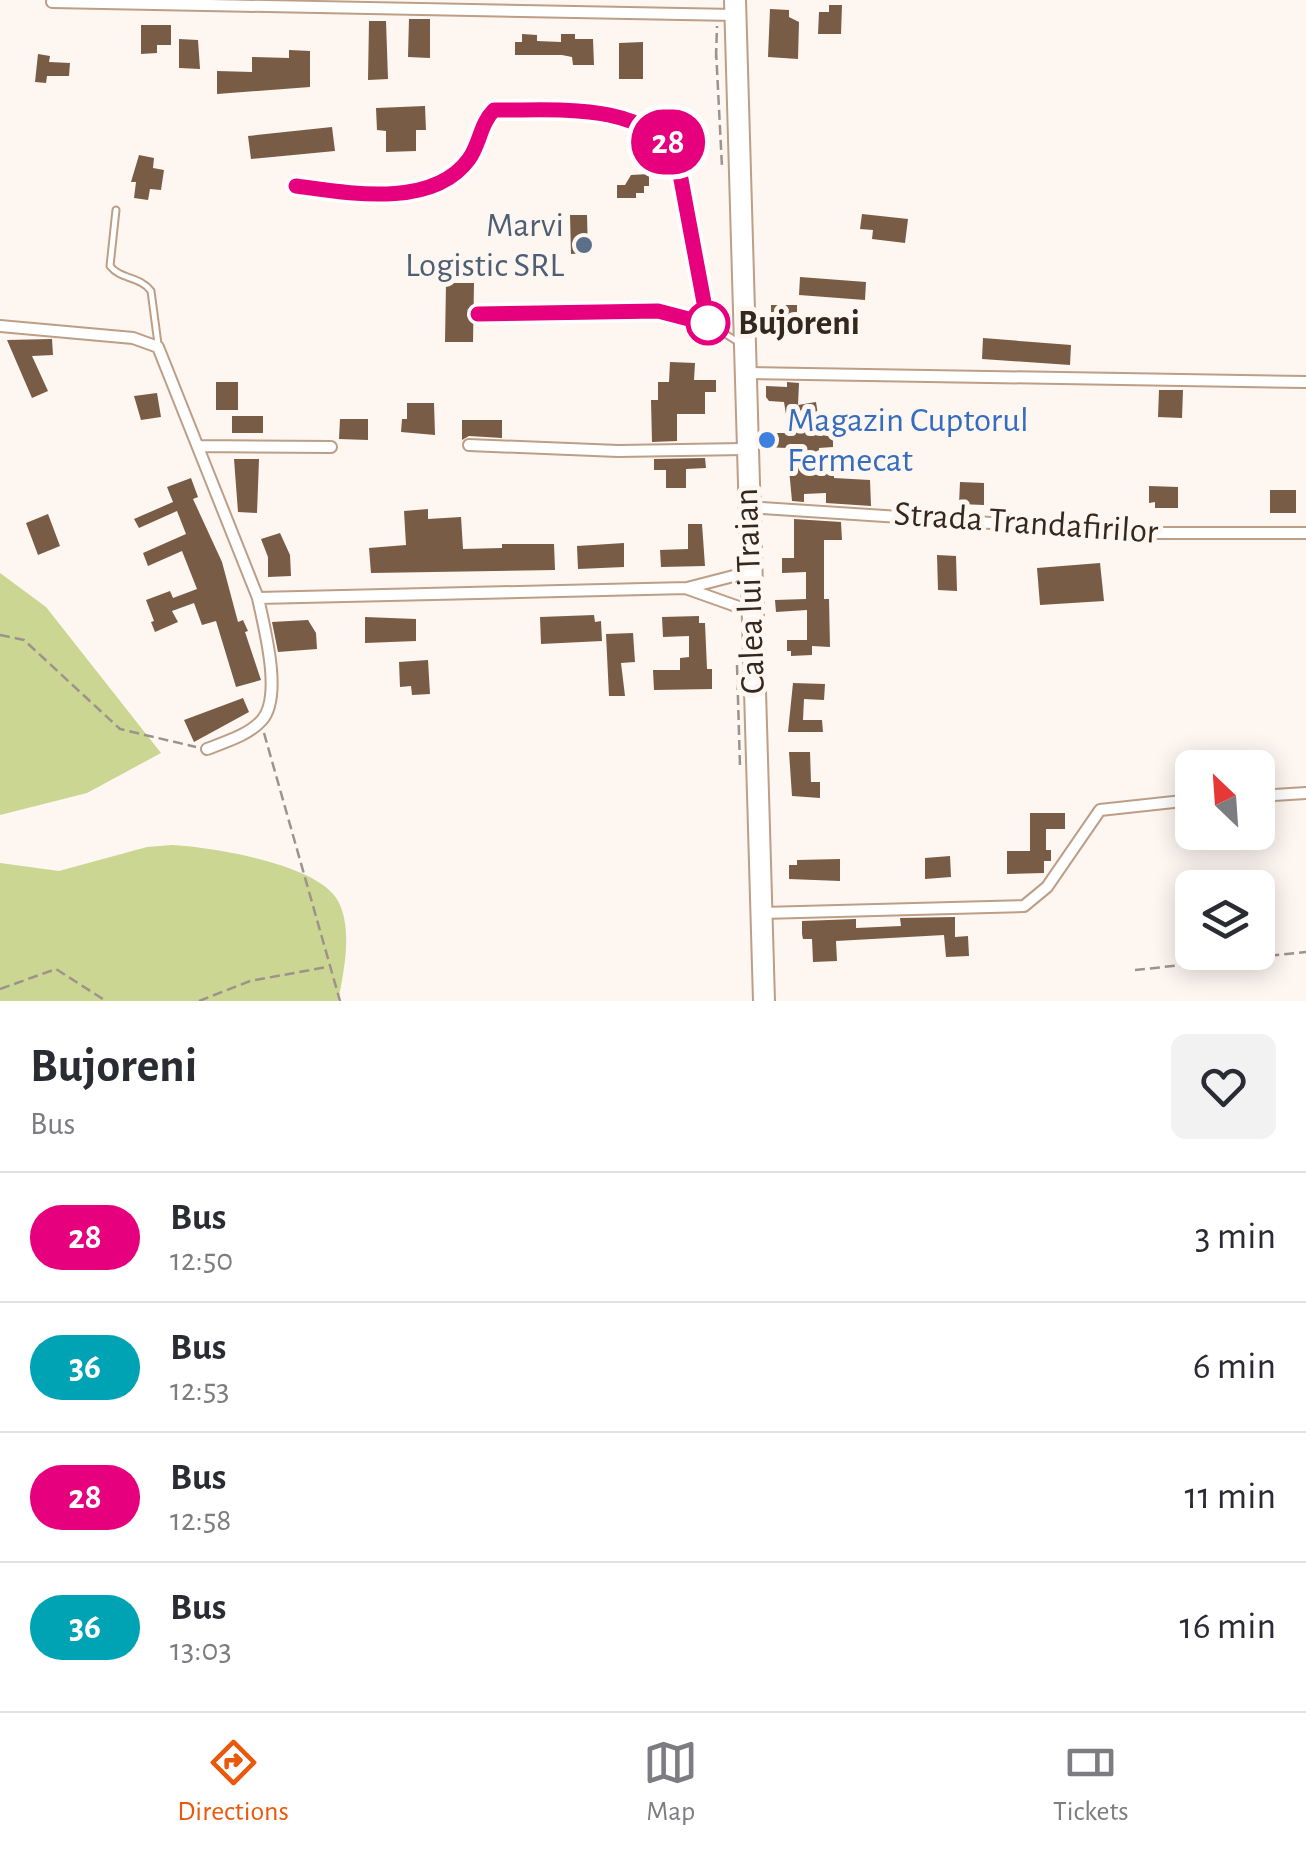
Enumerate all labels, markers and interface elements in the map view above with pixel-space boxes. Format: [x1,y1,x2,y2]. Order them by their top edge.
line badge: 28 [623,110,713,174]
text: 28 [651,125,685,160]
place label: Marvi Logistic SRL [405,208,564,283]
marker: Marvi Logistic SRL [573,234,595,256]
marker: Bujoreni [687,302,729,344]
place label: Bujoreni [738,306,860,341]
place label: Magazin Cuptorul Fermecat [787,403,1029,478]
marker: Magazin Cuptorul Fermecat [756,429,778,451]
street label: Calea lui Traian [729,487,771,695]
street label: Strada Trandafirilor [893,496,1160,550]
north arrow [1175,750,1275,850]
map controls [1175,750,1275,970]
button: layers [1175,870,1275,970]
button: heart [1171,1034,1276,1139]
text: Bujoreni [30,1043,197,1091]
text: Bus [30,1108,75,1140]
text: Bus [170,1199,226,1237]
text: 3 min [1195,1218,1276,1256]
text: 28 [68,1220,102,1255]
text: 12:50 [170,1244,233,1276]
text: Bus [170,1329,226,1367]
text: 6 min [1193,1348,1276,1386]
text: 36 [69,1350,101,1385]
text: 12:53 [170,1374,229,1406]
text: Bus [170,1459,226,1497]
text: 11 min [1184,1478,1276,1516]
text: 28 [68,1480,102,1515]
text: 12:58 [170,1504,231,1536]
text: Bus [170,1589,226,1627]
text: 16 min [1180,1608,1276,1646]
text: 36 [69,1610,101,1645]
text: 13:03 [170,1634,232,1666]
tab: Directions [177,1735,289,1829]
tab: Map [643,1735,698,1829]
tab: Tickets [1053,1735,1129,1829]

